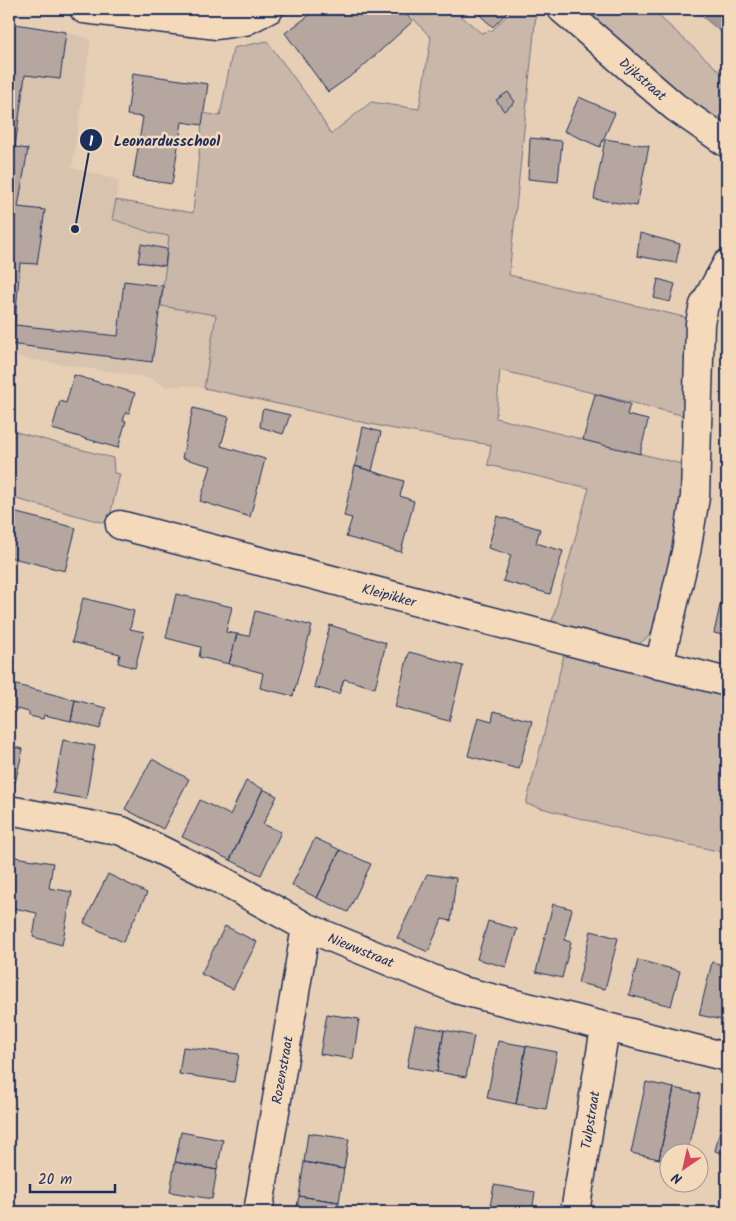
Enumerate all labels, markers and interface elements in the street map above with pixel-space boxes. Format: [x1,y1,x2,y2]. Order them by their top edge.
street label: Dijkstraat [614,53,672,107]
callout: Leonardusschool [79,125,231,155]
text: 1 [89,130,94,154]
text: Leonardusschool [114,130,220,154]
street label: Kleipikker [359,578,420,614]
street label: Nieuwstraat [324,928,398,974]
street label: Rozenstraat [266,1034,300,1106]
street label: Tulpstraat [576,1089,607,1151]
north arrow [658,1144,708,1194]
scale bar [30,1161,115,1193]
text: N [667,1166,687,1190]
text: 20 m [38,1168,72,1192]

